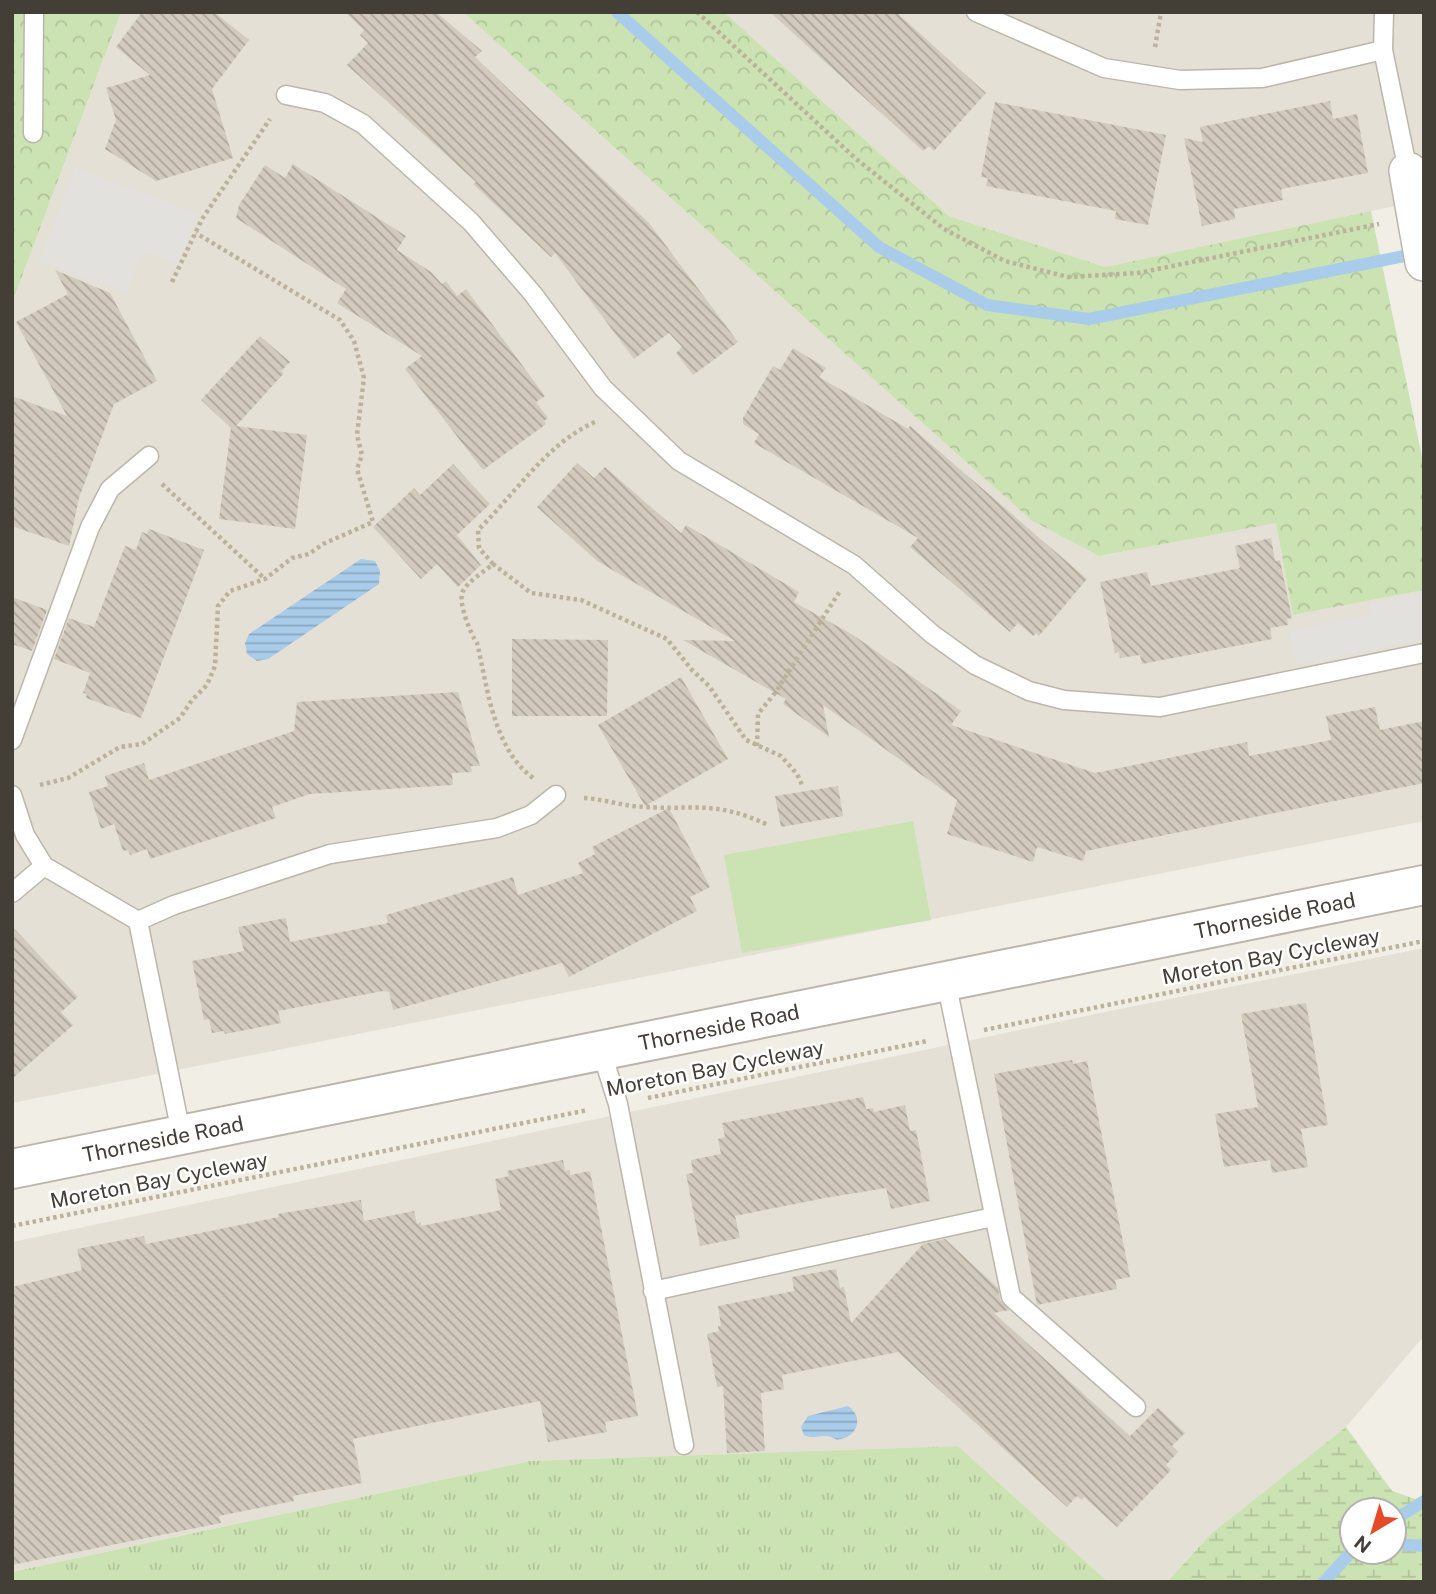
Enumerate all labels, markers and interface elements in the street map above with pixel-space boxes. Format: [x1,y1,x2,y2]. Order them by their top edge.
street label: Thorneside Road [1192,887,1357,943]
street label: Moreton Bay Cycleway [1160,923,1382,989]
street label: Thorneside Road [636,998,802,1055]
street label: Moreton Bay Cycleway [604,1035,826,1101]
street label: Thorneside Road [80,1110,246,1167]
street label: Moreton Bay Cycleway [48,1147,270,1213]
north arrow [1338,1496,1408,1566]
text: N [1350,1531,1375,1558]

